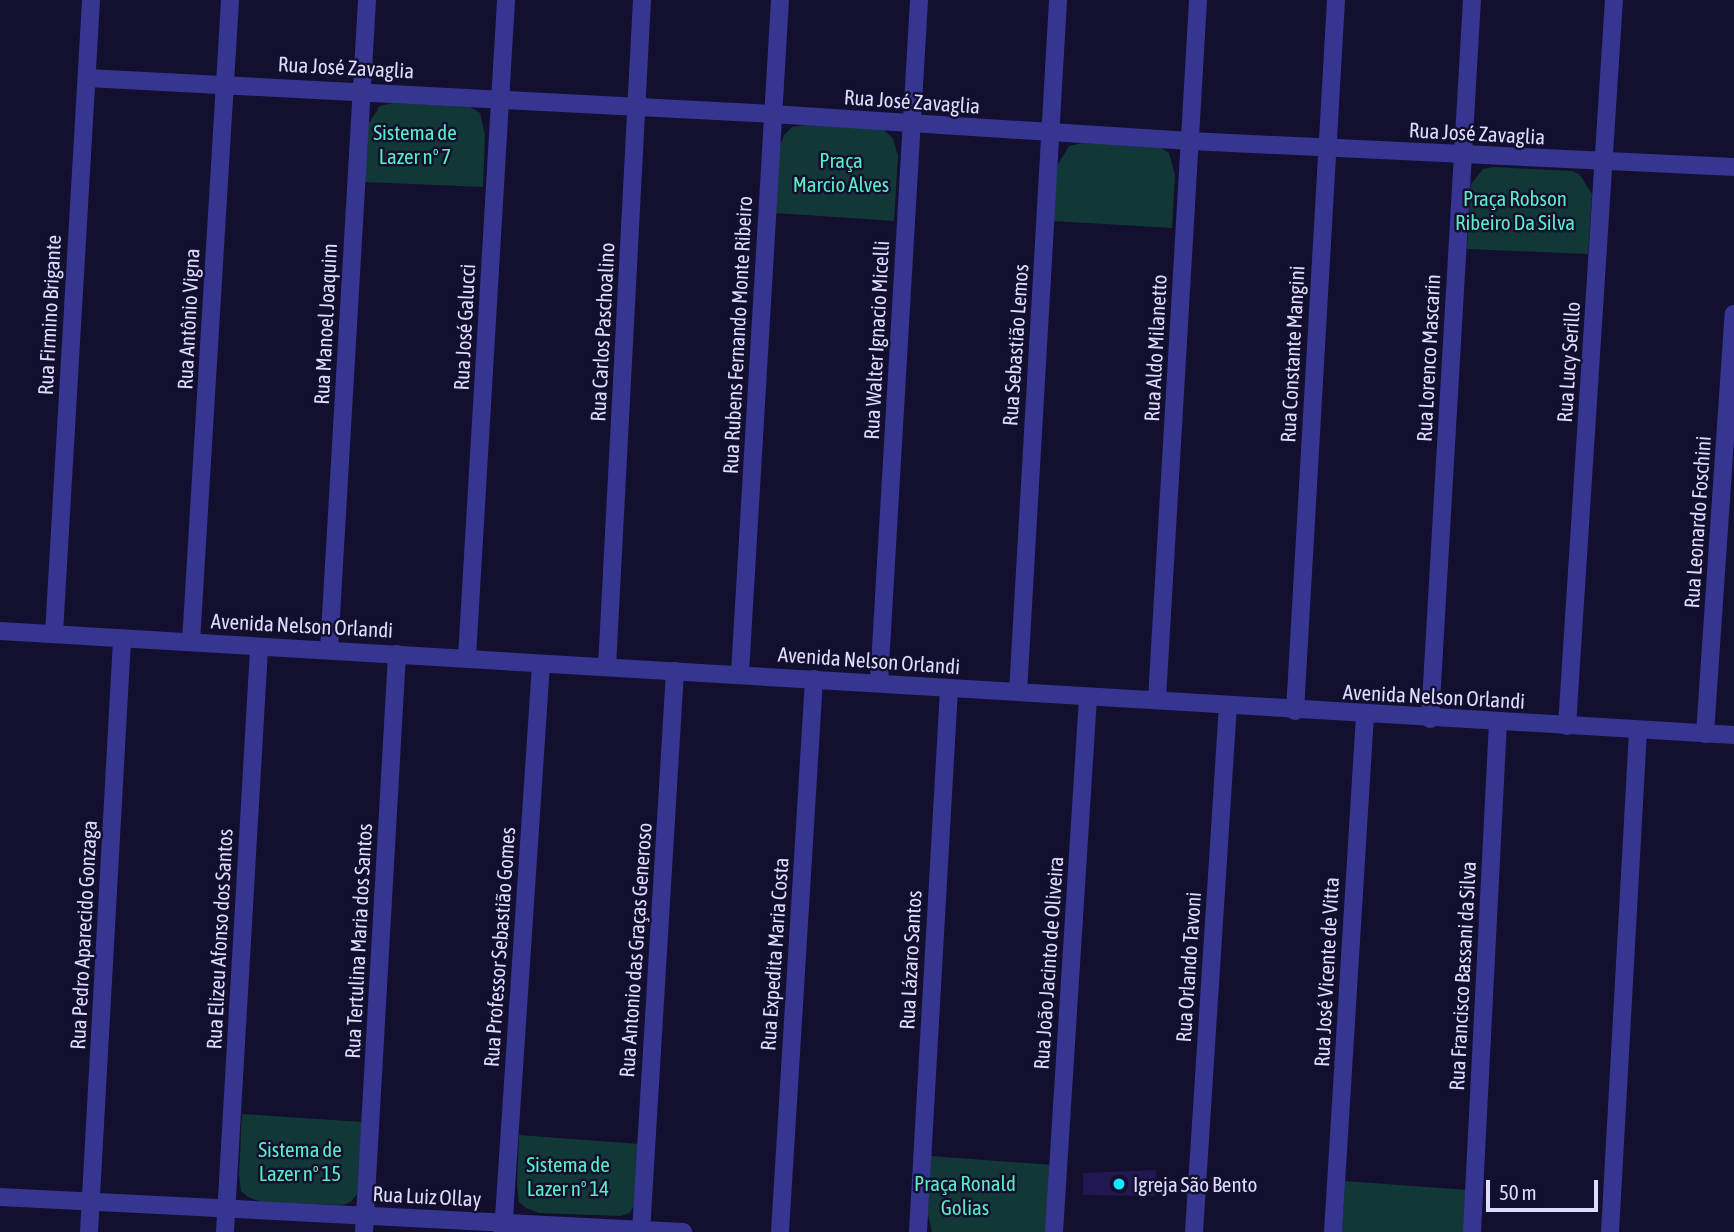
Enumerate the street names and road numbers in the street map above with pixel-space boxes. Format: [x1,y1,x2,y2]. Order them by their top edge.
street label: Rua José Zavaglia [277,51,415,83]
street label: Rua José Zavaglia [843,84,981,118]
street label: Rua José Zavaglia [1408,117,1546,149]
street label: Rua Rubens Fernando Monte Ribeiro [717,195,757,475]
street label: Rua Firmino Brigante [32,234,66,396]
street label: Rua Walter Ignacio Micelli [858,240,894,440]
street label: Rua Carlos Paschoalino [585,242,619,422]
street label: Rua Manoel Joaquim [308,243,342,405]
street label: Rua Antônio Vigna [172,248,204,390]
street label: Rua José Galucci [448,263,480,391]
street label: Rua Sebastião Lemos [997,263,1033,427]
street label: Rua Constante Mangini [1275,265,1309,443]
street label: Rua Aldo Milanetto [1139,274,1171,422]
street label: Rua Lorenco Mascarin [1411,274,1445,442]
street label: Rua Lucy Serillo [1551,301,1585,423]
street label: Rua Leonardo Foschini [1678,435,1716,609]
street label: Avenida Nelson Orlandi [210,608,394,642]
street label: Avenida Nelson Orlandi [777,641,961,679]
street label: Avenida Nelson Orlandi [1342,679,1526,713]
street label: Rua Pedro Aparecido Gonzaga [64,820,102,1050]
street label: Rua Antonio das Graças Generoso [614,822,656,1078]
street label: Rua Tertulina Maria dos Santos [339,823,377,1059]
street label: Rua Professor Sebastião Gomes [478,826,520,1068]
street label: Rua Elizeu Afonso dos Santos [201,828,237,1050]
street label: Rua João Jacinto de Oliveira [1028,856,1068,1070]
street label: Rua Expedita Maria Costa [755,857,793,1051]
street label: Rua Francisco Bassani da Silva [1443,861,1481,1091]
street label: Rua José Vicente de Vitta [1308,877,1344,1067]
street label: Rua Lázaro Santos [894,890,926,1030]
street label: Rua Orlando Tavoni [1170,891,1206,1043]
street label: Rua Luiz Ollay [372,1181,482,1211]

